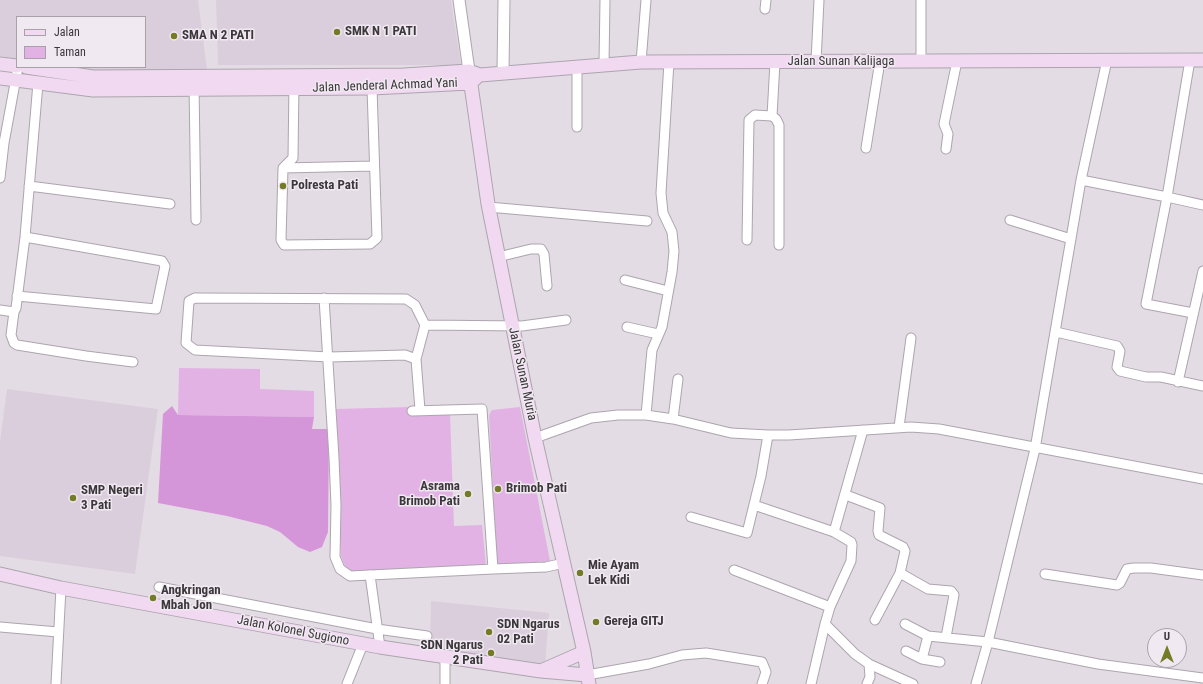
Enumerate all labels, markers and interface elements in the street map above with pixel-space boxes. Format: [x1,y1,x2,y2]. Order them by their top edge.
legend [16,16,146,68]
place label: SMK N 1 PATI [345,24,416,40]
text: Jalan [54,25,80,39]
marker: SMK N 1 PATI [332,27,342,37]
place label: SMA N 2 PATI [182,28,254,44]
marker: SMA N 2 PATI [169,31,179,41]
text: Taman [54,45,86,59]
street label: Jalan Sunan Kalijaga [788,54,894,70]
street label: Jalan Jenderal Achmad Yani [312,76,458,96]
place label: Polresta Pati [291,178,358,194]
marker: Polresta Pati [278,181,288,191]
street label: Jalan Sunan Muria [504,326,540,422]
place label: Asrama Brimob Pati [399,479,460,510]
place label: Brimob Pati [506,481,567,497]
place label: SMP Negeri 3 Pati [81,483,143,514]
marker: Brimob Pati [493,484,503,494]
marker: Asrama Brimob Pati [463,489,473,499]
marker: SMP Negeri 3 Pati [68,493,78,503]
place label: Mie Ayam Lek Kidi [588,558,639,589]
marker: Mie Ayam Lek Kidi [575,568,585,578]
place label: Angkringan Mbah Jon [161,583,221,614]
marker: Angkringan Mbah Jon [148,593,158,603]
street label: Jalan Kolonel Sugiono [236,612,350,650]
place label: Gereja GITJ [604,614,664,630]
place label: SDN Ngarus 02 Pati [497,617,560,648]
marker: Gereja GITJ [591,617,601,627]
marker: SDN Ngarus 02 Pati [484,627,494,637]
north arrow [1147,628,1187,668]
text: U [1164,630,1170,643]
place label: SDN Ngarus 2 Pati [420,638,483,669]
marker: SDN Ngarus 2 Pati [486,648,496,658]

